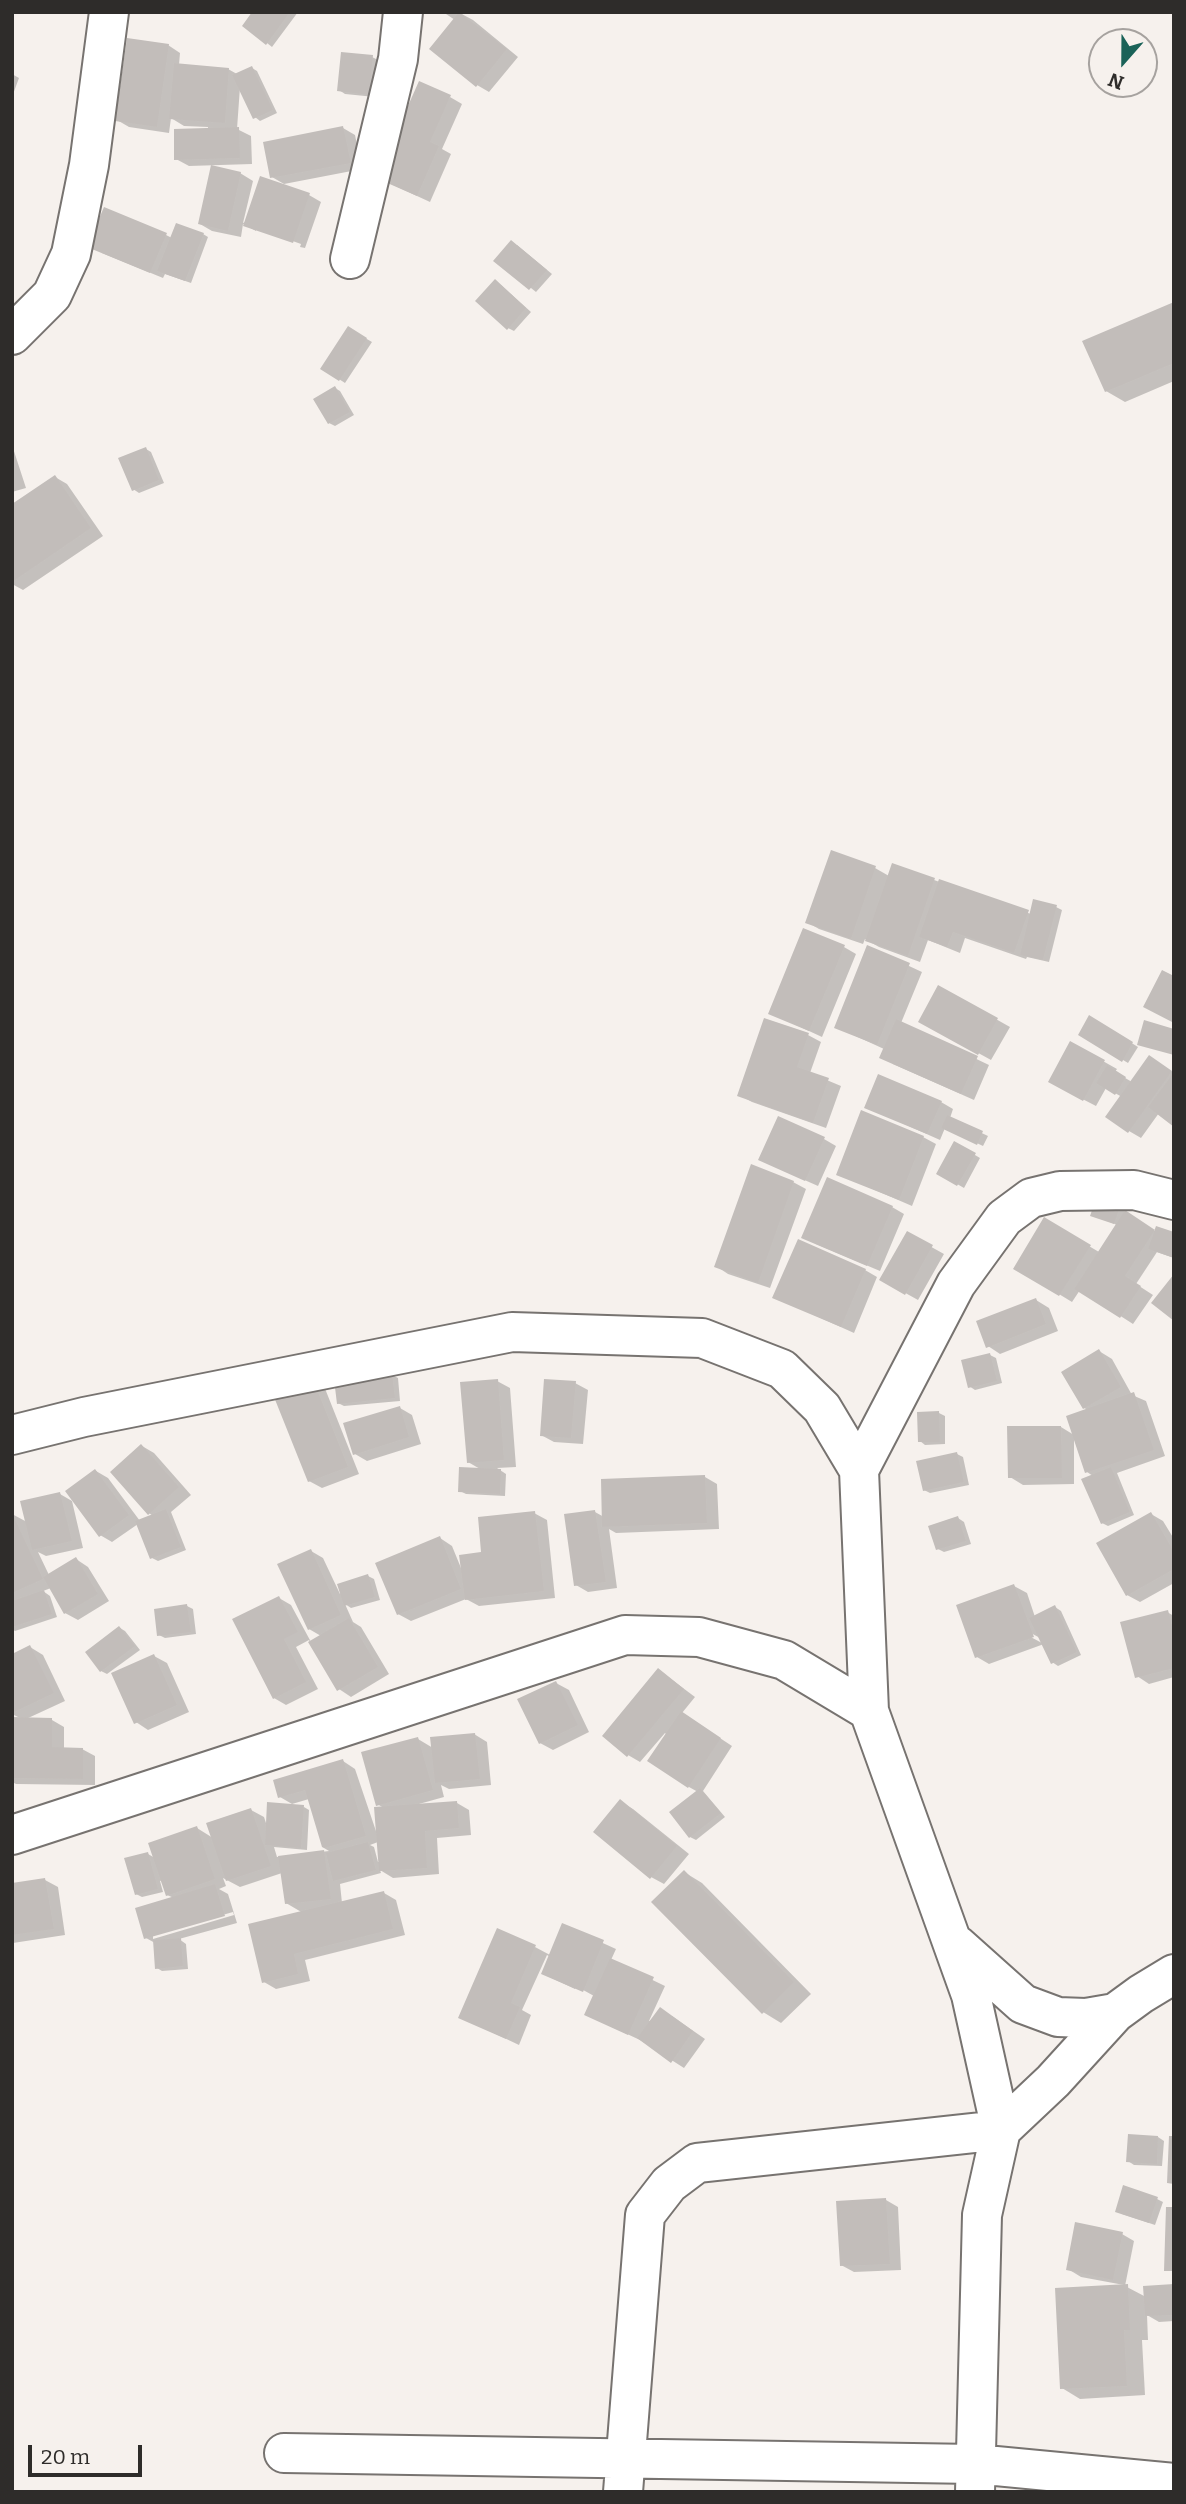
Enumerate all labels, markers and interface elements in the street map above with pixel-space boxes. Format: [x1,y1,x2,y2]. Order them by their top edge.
north arrow [1088,28,1158,98]
text: N [1105,68,1127,95]
scale bar [32,2430,145,2474]
text: 20 m [41,2444,90,2470]

